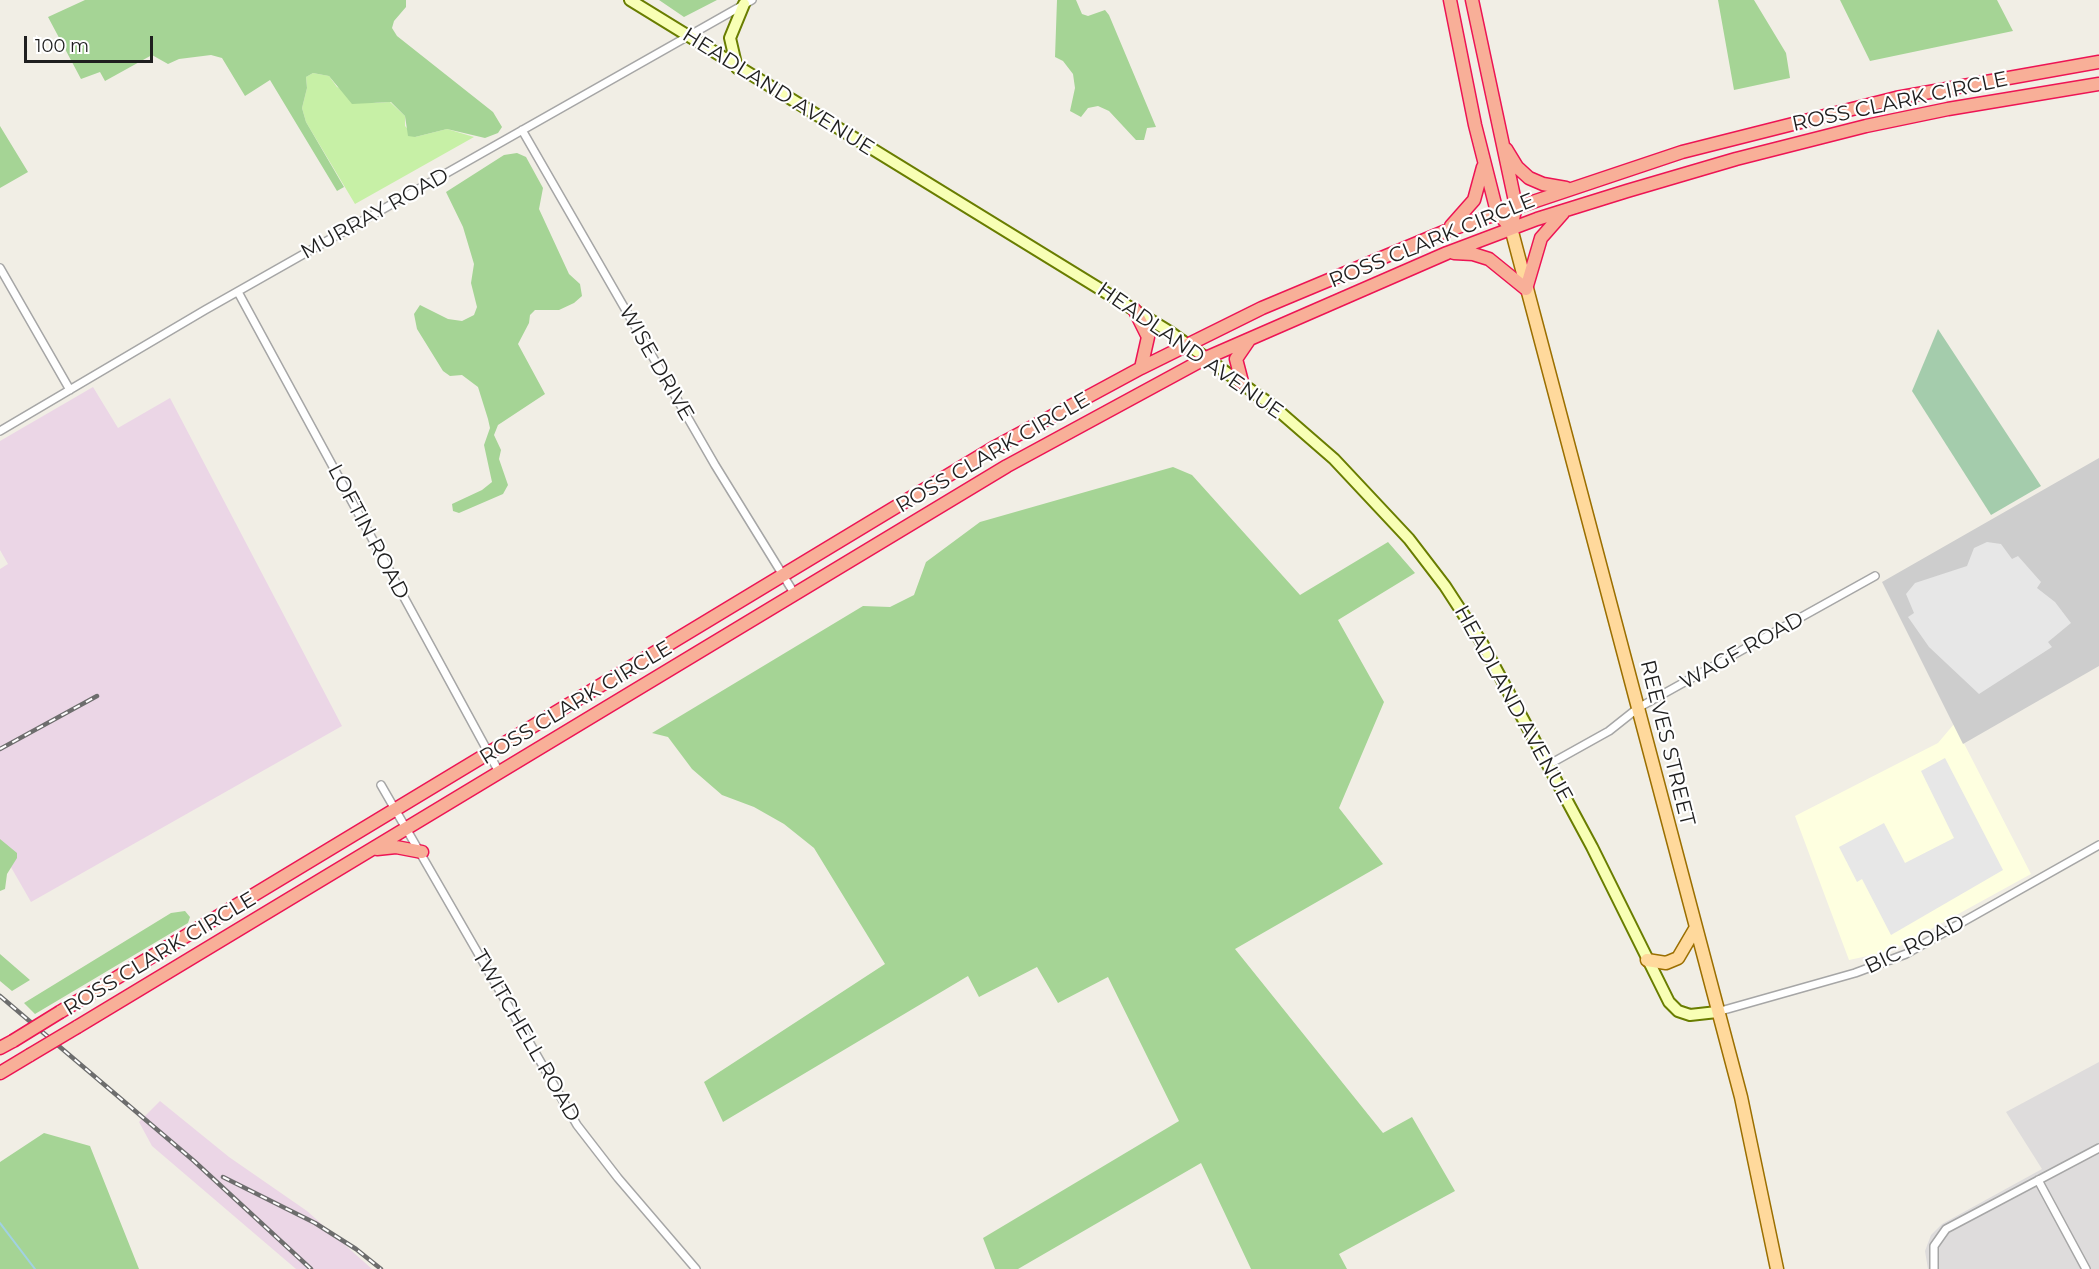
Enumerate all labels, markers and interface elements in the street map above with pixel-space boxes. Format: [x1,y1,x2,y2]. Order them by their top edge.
street label: HEADLAND AVENUE [677,23,879,161]
scale bar [27,24,156,62]
text: 100 m [35,35,89,57]
street label: ROSS CLARK CIRCLE [1790,67,2010,137]
street label: MURRAY ROAD [297,163,453,265]
street label: ROSS CLARK CIRCLE [1325,188,1539,294]
street label: HEADLAND AVENUE [1092,277,1288,425]
street label: WISE DRIVE [613,301,699,425]
street label: ROSS CLARK CIRCLE [892,387,1094,519]
street label: LOFTIN ROAD [322,460,414,604]
street label: HEADLAND AVENUE [1448,601,1578,807]
street label: WAGF ROAD [1676,607,1808,695]
street label: ROSS CLARK CIRCLE [475,636,677,770]
street label: REEVES STREET [1634,657,1700,829]
street label: ROSS CLARK CIRCLE [59,887,261,1021]
street label: BIC ROAD [1861,910,1969,980]
street label: TWITCHELL ROAD [466,946,586,1126]

